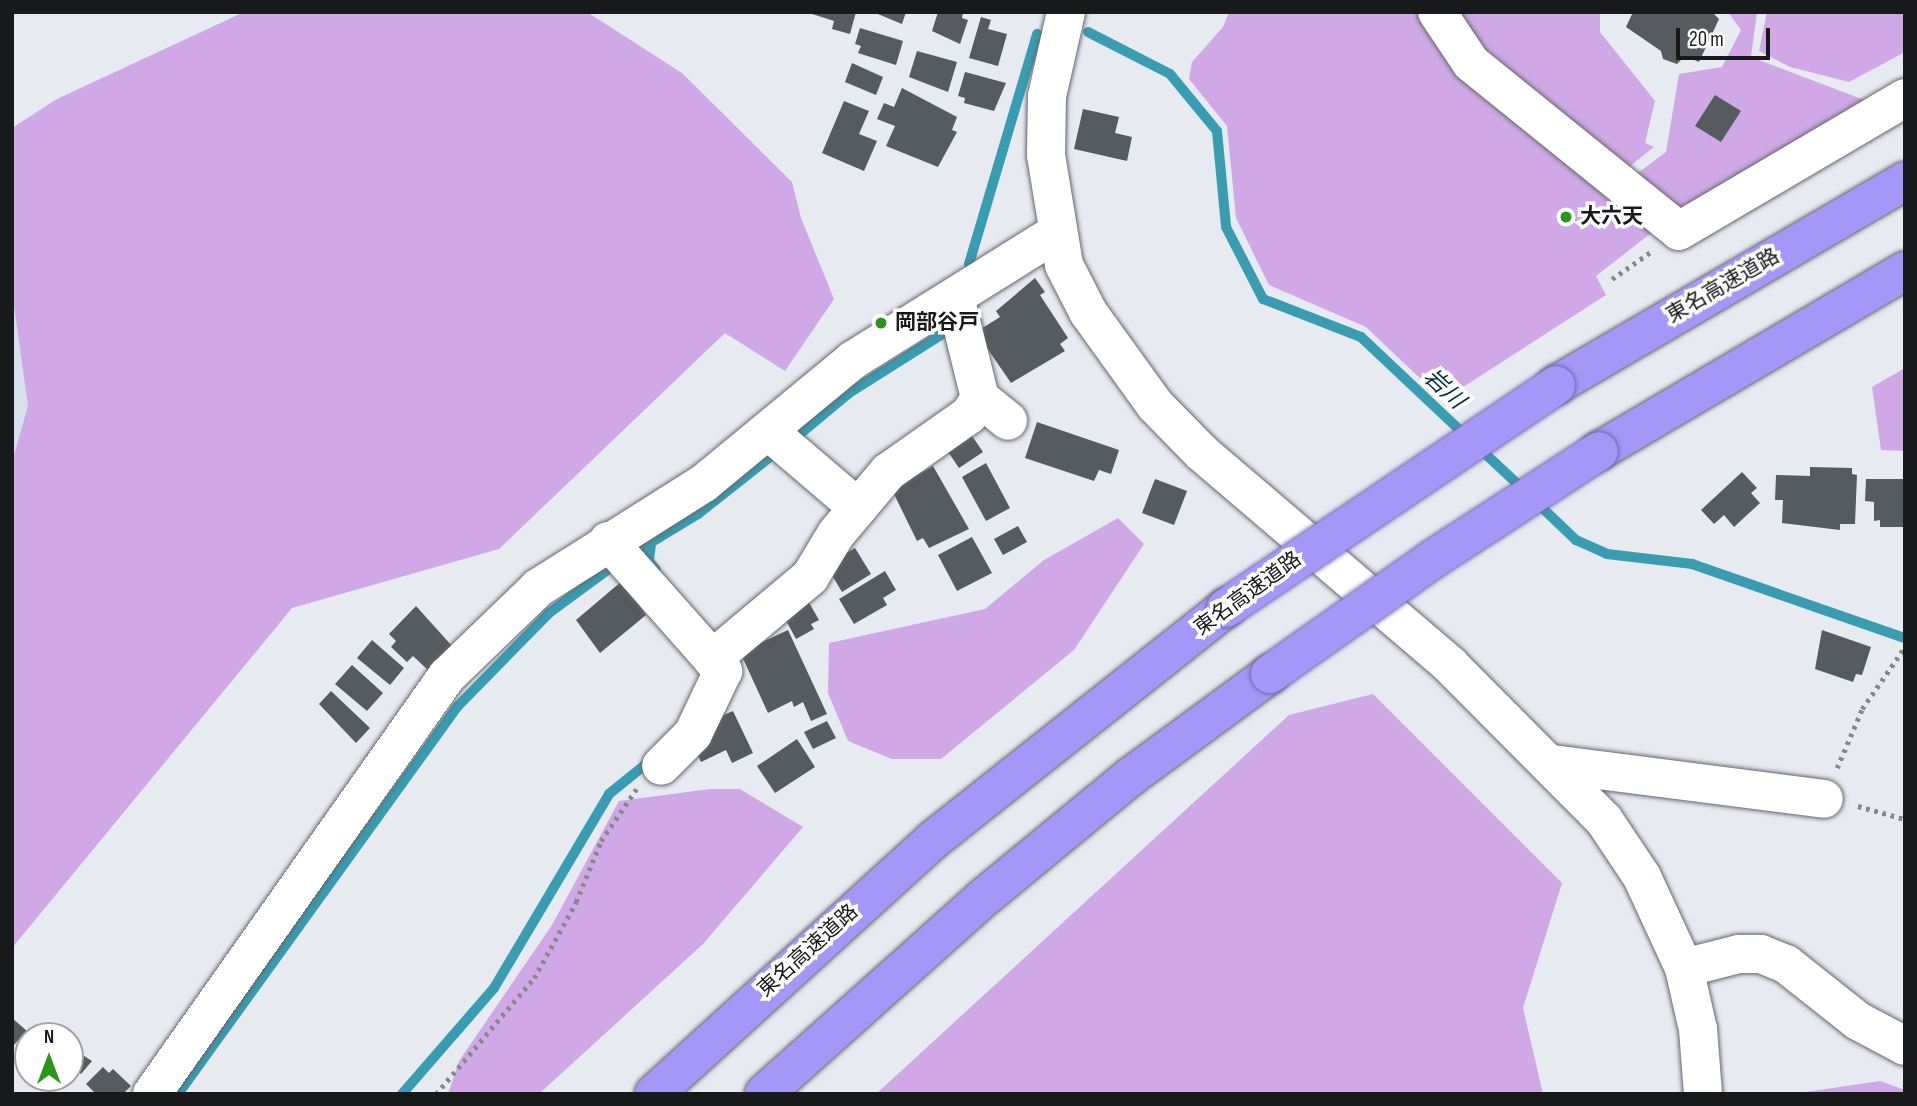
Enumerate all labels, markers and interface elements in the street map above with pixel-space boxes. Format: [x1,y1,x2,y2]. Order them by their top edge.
scale bar [1679,14,1773,58]
text: 20 m [1689,27,1724,52]
place label: 大六天 [1580,204,1643,230]
marker: 大六天 [1558,209,1574,225]
street label: 東名高速道路 [1662,244,1784,328]
place label: 岡部谷戸 [895,310,979,336]
marker: 岡部谷戸 [873,315,889,331]
water label: 岩川 [1418,363,1470,415]
street label: 東名高速道路 [1190,547,1306,641]
street label: 東名高速道路 [753,899,863,1003]
north arrow [14,1022,84,1092]
text: N [44,1026,54,1049]

